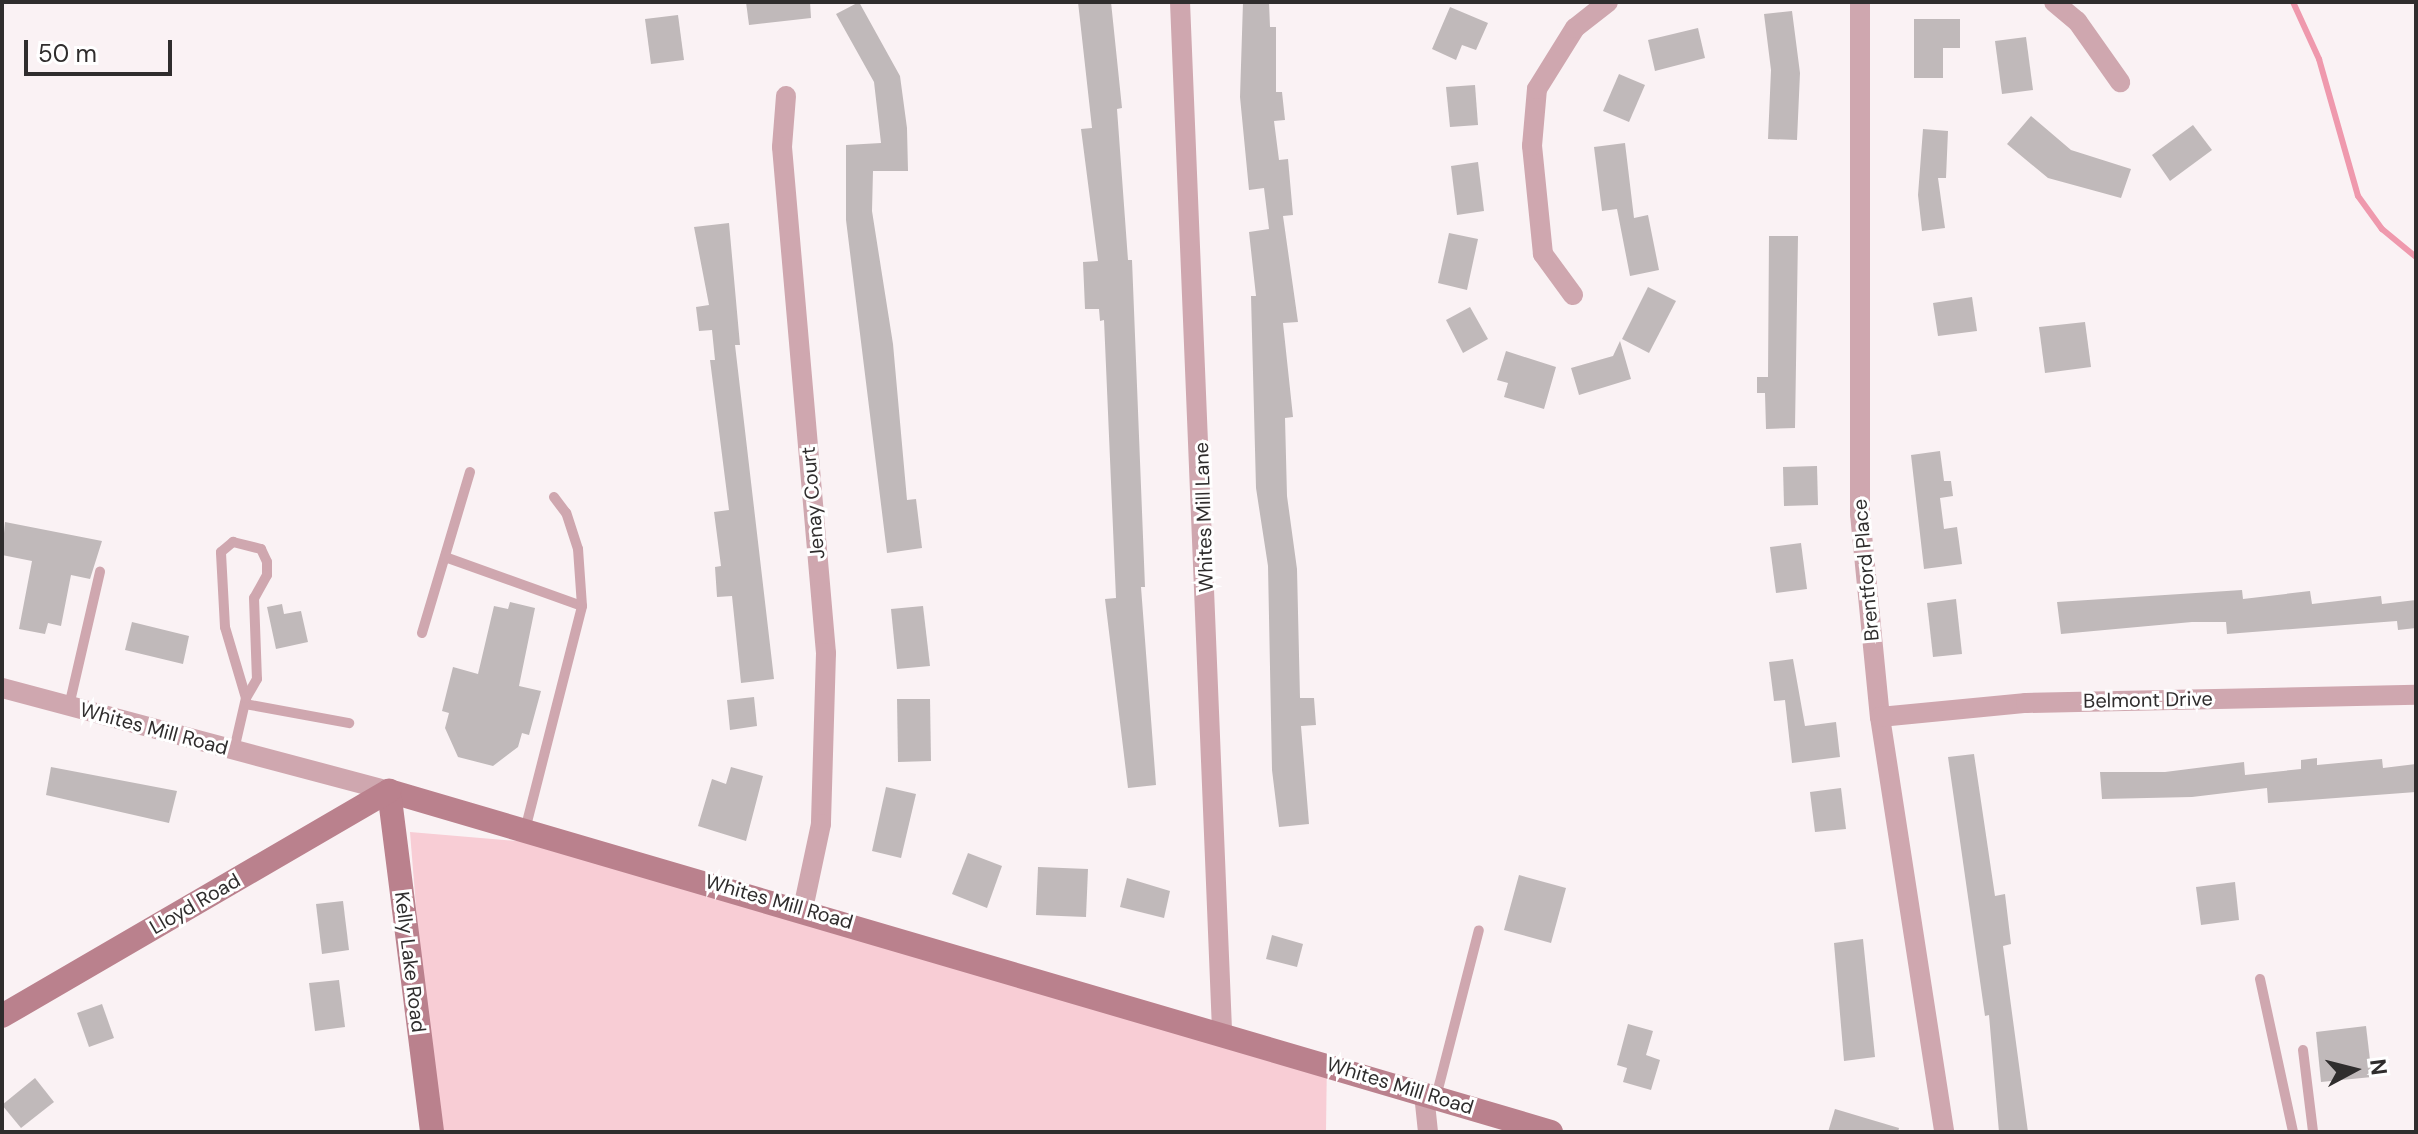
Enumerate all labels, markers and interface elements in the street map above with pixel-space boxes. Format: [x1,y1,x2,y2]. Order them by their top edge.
scale bar [28,24,176,74]
text: 50 m [38,38,97,69]
street label: Whites Mill Lane [1189,442,1219,592]
street label: Jenay Court [796,446,830,560]
street label: Brentford Place [1848,498,1884,642]
street label: Belmont Drive [2083,687,2213,713]
street label: Whites Mill Road [77,698,231,760]
street label: Lloyd Road [145,868,245,940]
street label: Whites Mill Road [702,869,856,935]
street label: Kelly Lake Road [389,890,431,1034]
north arrow [2314,1030,2394,1110]
street label: Whites Mill Road [1324,1052,1476,1120]
text: N [2363,1057,2394,1077]

